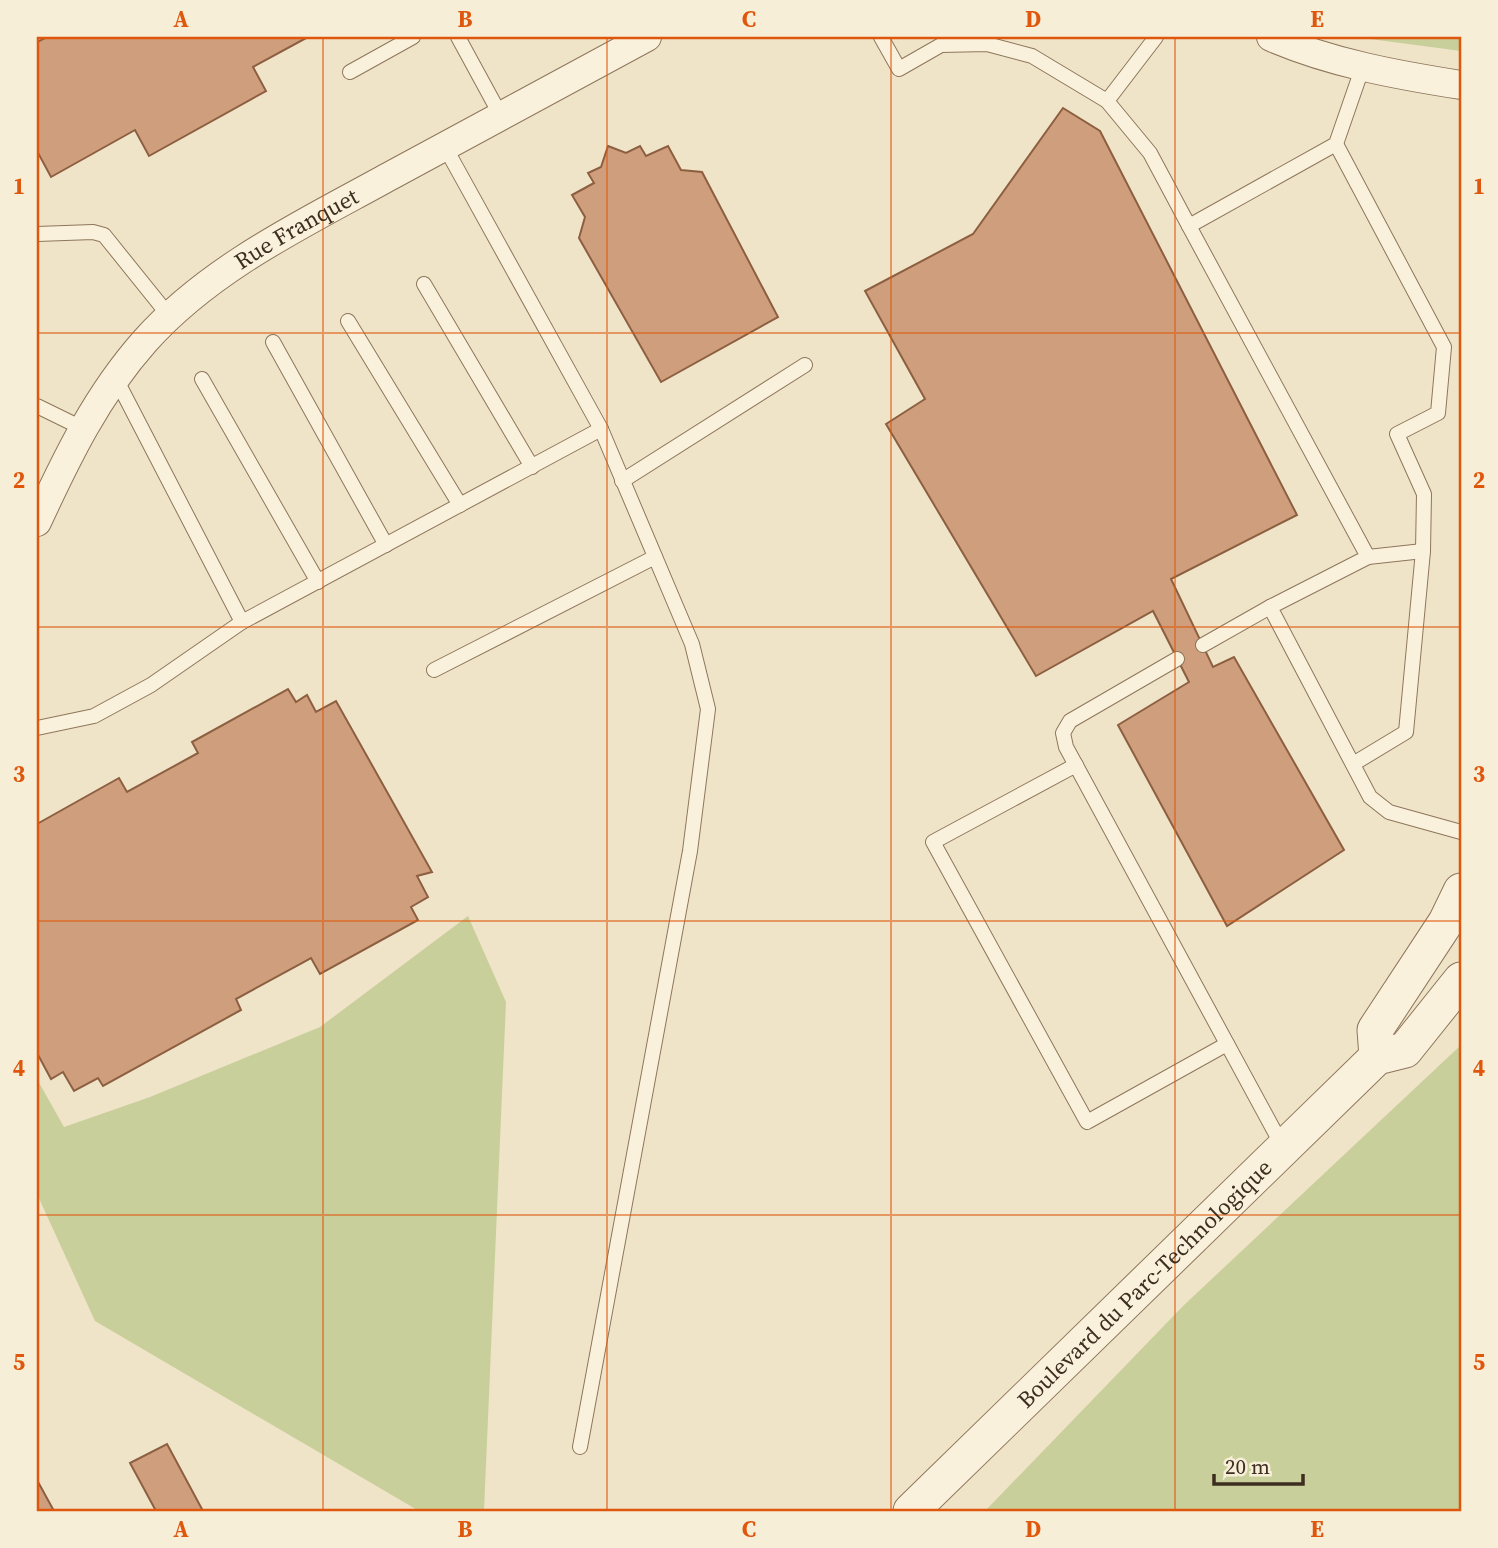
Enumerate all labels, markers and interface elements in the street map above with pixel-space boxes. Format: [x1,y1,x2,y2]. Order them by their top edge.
text: A [173,3,189,35]
text: B [458,3,473,35]
text: C [742,3,756,35]
text: D [1025,3,1041,35]
text: E [1310,3,1324,35]
text: 1 [13,170,25,202]
text: 1 [1473,170,1485,202]
street label: Rue Franquet [228,180,364,277]
text: 2 [13,464,25,496]
text: 2 [1473,464,1485,496]
text: 3 [13,758,25,790]
text: 3 [1473,758,1485,790]
text: 4 [13,1052,25,1084]
text: 4 [1473,1052,1485,1084]
street label: Boulevard du Parc-Technologique [1010,1152,1279,1415]
text: 5 [13,1346,25,1378]
text: 5 [1473,1346,1485,1378]
scale bar [1214,1443,1304,1487]
text: 20 m [1225,1452,1270,1481]
text: A [173,1513,189,1545]
text: B [458,1513,473,1545]
text: C [742,1513,756,1545]
text: D [1025,1513,1041,1545]
text: E [1310,1513,1324,1545]

